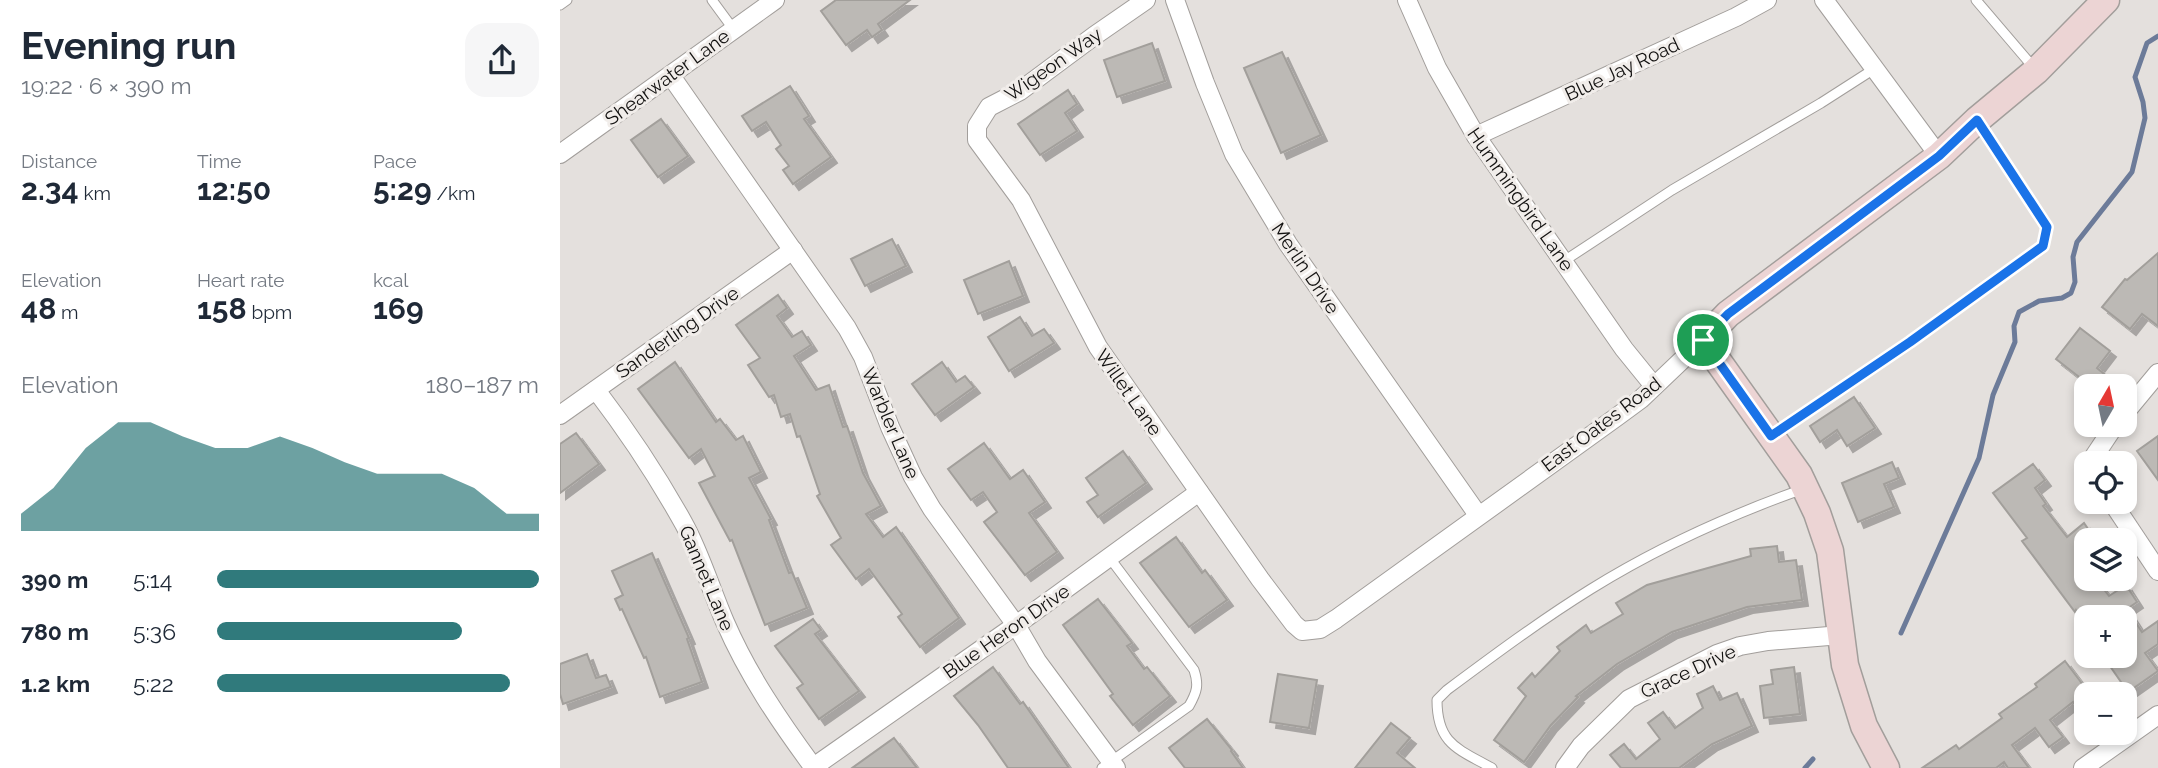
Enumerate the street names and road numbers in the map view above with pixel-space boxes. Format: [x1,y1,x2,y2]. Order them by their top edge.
street label: Wigeon Way [1001,23,1105,105]
street label: Shearwater Lane [601,24,733,130]
street label: Blue Jay Road [1561,33,1683,105]
street label: Hummingbird Lane [1463,123,1579,275]
street label: Merlin Drive [1268,218,1344,318]
street label: Sanderling Drive [611,281,743,383]
street label: Willet Lane [1091,345,1167,439]
street label: Warbler Lane [858,364,924,482]
street label: East Oates Road [1537,372,1665,476]
street label: Gannet Lane [675,522,739,634]
street label: Blue Heron Drive [939,579,1073,683]
street label: Grace Drive [1637,639,1739,703]

